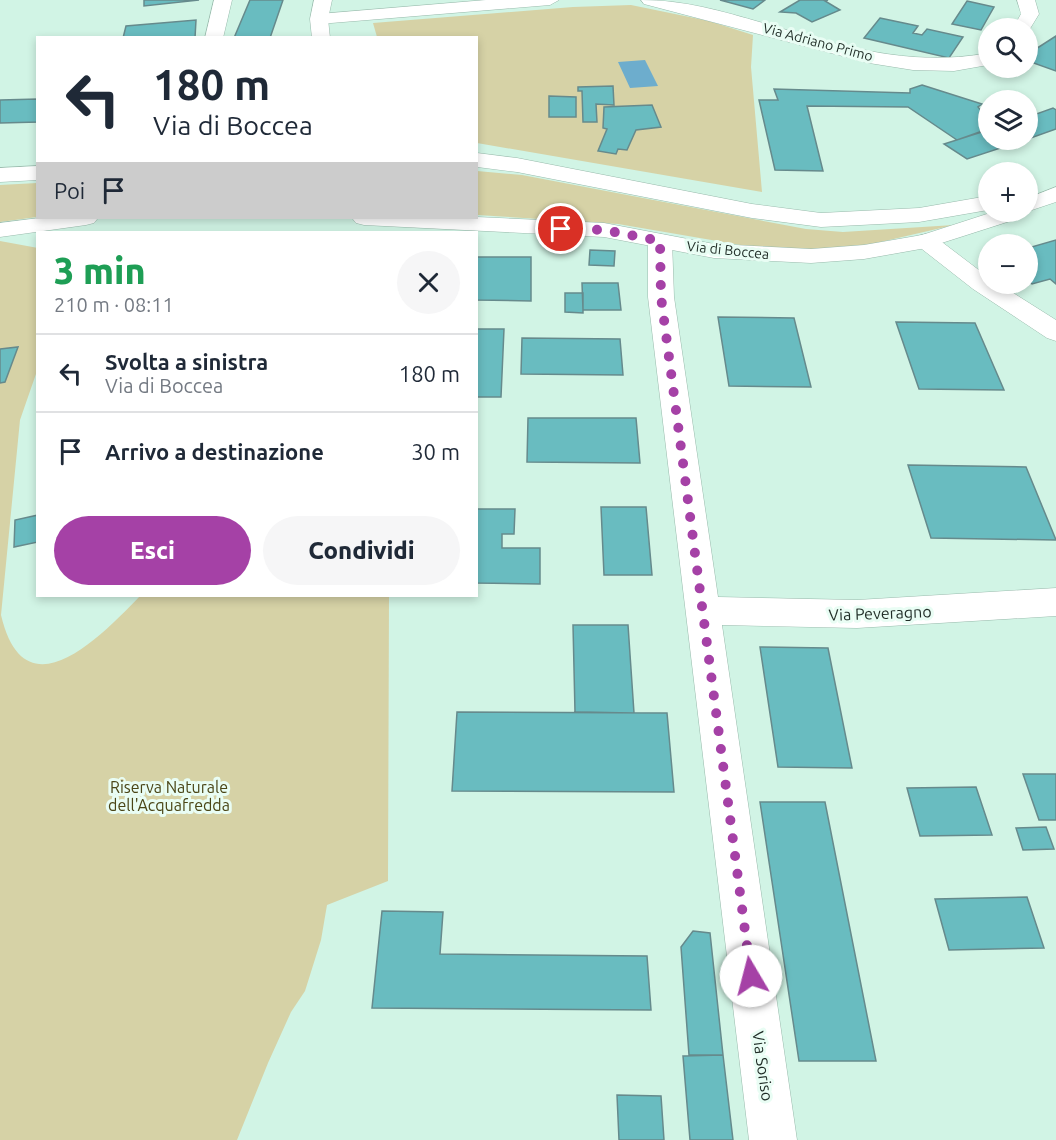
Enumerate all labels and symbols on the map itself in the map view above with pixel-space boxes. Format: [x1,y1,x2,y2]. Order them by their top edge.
street label: Via Adriano Primo [761,20,875,64]
pin [535,203,586,254]
street label: Via di Boccea [686,238,770,262]
street label: Via Peveragno [828,602,932,624]
park label: Riserva Naturale dell'Acquafredda [108,778,230,814]
position arrow [719,944,783,1008]
street label: Via Soriso [749,1030,777,1102]

